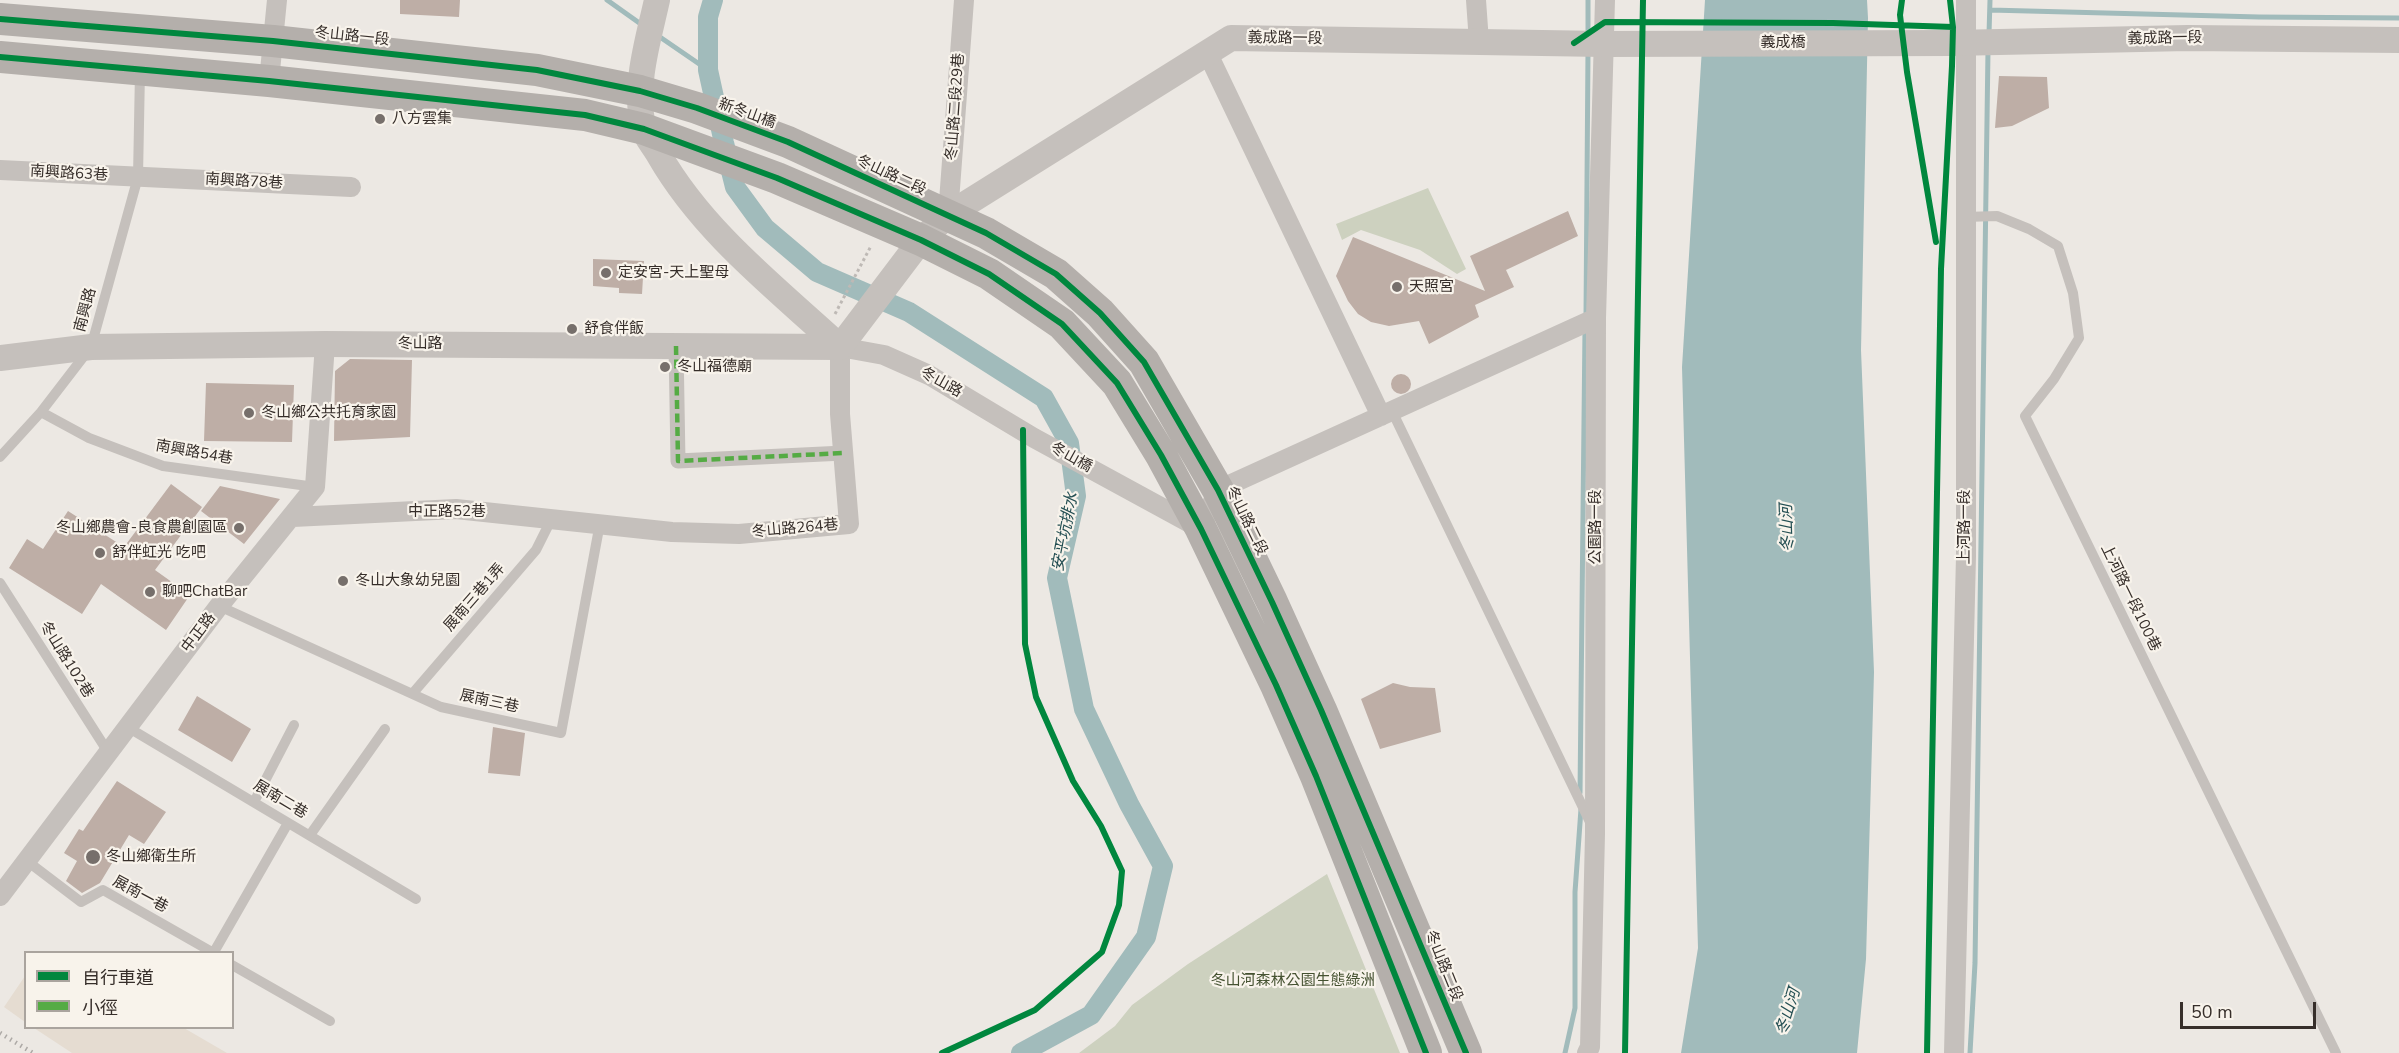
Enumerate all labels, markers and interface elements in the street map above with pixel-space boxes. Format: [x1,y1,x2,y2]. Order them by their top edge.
street label: 冬山路一段 [314,24,390,50]
street label: 義成路一段 [1247,29,1323,49]
street label: 義成路一段 [2127,29,2203,49]
street label: 義成橋 [1761,34,1805,52]
street label: 冬山路二段29巷 [943,53,969,161]
street label: 新冬山橋 [716,95,778,133]
place label: 八方雲集 [392,110,452,128]
marker: 八方雲集 [373,112,387,126]
street label: 冬山路二段 [853,152,929,200]
street label: 南興路63巷 [30,163,108,185]
street label: 南興路78巷 [205,171,283,193]
place label: 定安宮-天上聖母 [618,264,729,282]
marker: 定安宮-天上聖母 [599,266,613,280]
place label: 天照宮 [1409,278,1454,296]
marker: 天照宮 [1390,280,1404,294]
street label: 南興路 [71,286,101,334]
place label: 舒食伴飯 [584,320,644,338]
marker: 舒食伴飯 [565,322,579,336]
street label: 冬山路 [398,335,442,353]
place label: 冬山福德廟 [677,358,752,376]
marker: 冬山福德廟 [658,360,672,374]
street label: 冬山路 [917,364,965,402]
place label: 冬山鄉公共托育家園 [261,404,396,422]
marker: 冬山鄉公共托育家園 [242,406,256,420]
street label: 南興路54巷 [154,437,234,469]
street label: 冬山橋 [1047,439,1095,477]
street label: 冬山路二段 [1221,483,1271,559]
street label: 公園路一段 [1587,490,1605,564]
street label: 上河路一段 [1956,490,1974,564]
water label: 安平坑排水 [1049,491,1083,573]
street label: 中正路52巷 [408,503,486,521]
water label: 冬山河 [1778,504,1798,552]
street label: 冬山路264巷 [751,516,839,542]
place label: 冬山鄉農會-良食農創園區 [56,519,227,537]
marker: 冬山鄉農會-良食農創園區 [232,521,246,535]
street label: 上河路一段100巷 [2096,541,2164,655]
place label: 舒伴虹光 吃吧 [112,544,206,562]
marker: 舒伴虹光 吃吧 [93,546,107,560]
street label: 展南三巷1弄 [441,560,509,636]
place label: 冬山大象幼兒園 [355,572,460,590]
marker: 冬山大象幼兒園 [336,574,350,588]
place label: 聊吧ChatBar [162,583,247,601]
marker: 聊吧ChatBar [143,585,157,599]
street label: 中正路 [178,610,220,656]
street label: 冬山路102巷 [35,618,97,702]
street label: 展南三巷 [458,687,520,717]
street label: 展南二巷 [250,777,310,823]
marker: 冬山鄉衛生所 [84,848,102,866]
place label: 冬山鄉衛生所 [106,848,196,866]
street label: 展南一巷 [109,873,171,917]
street label: 冬山路二段 [1421,928,1465,1004]
legend [24,951,234,1029]
text: 自行車道 [82,966,154,990]
park label: 冬山河森林公園生態綠洲 [1211,972,1375,990]
water label: 冬山河 [1773,986,1805,1038]
scale bar [2183,990,2320,1028]
text: 小徑 [82,996,118,1020]
text: 50 m [2191,1000,2233,1024]

